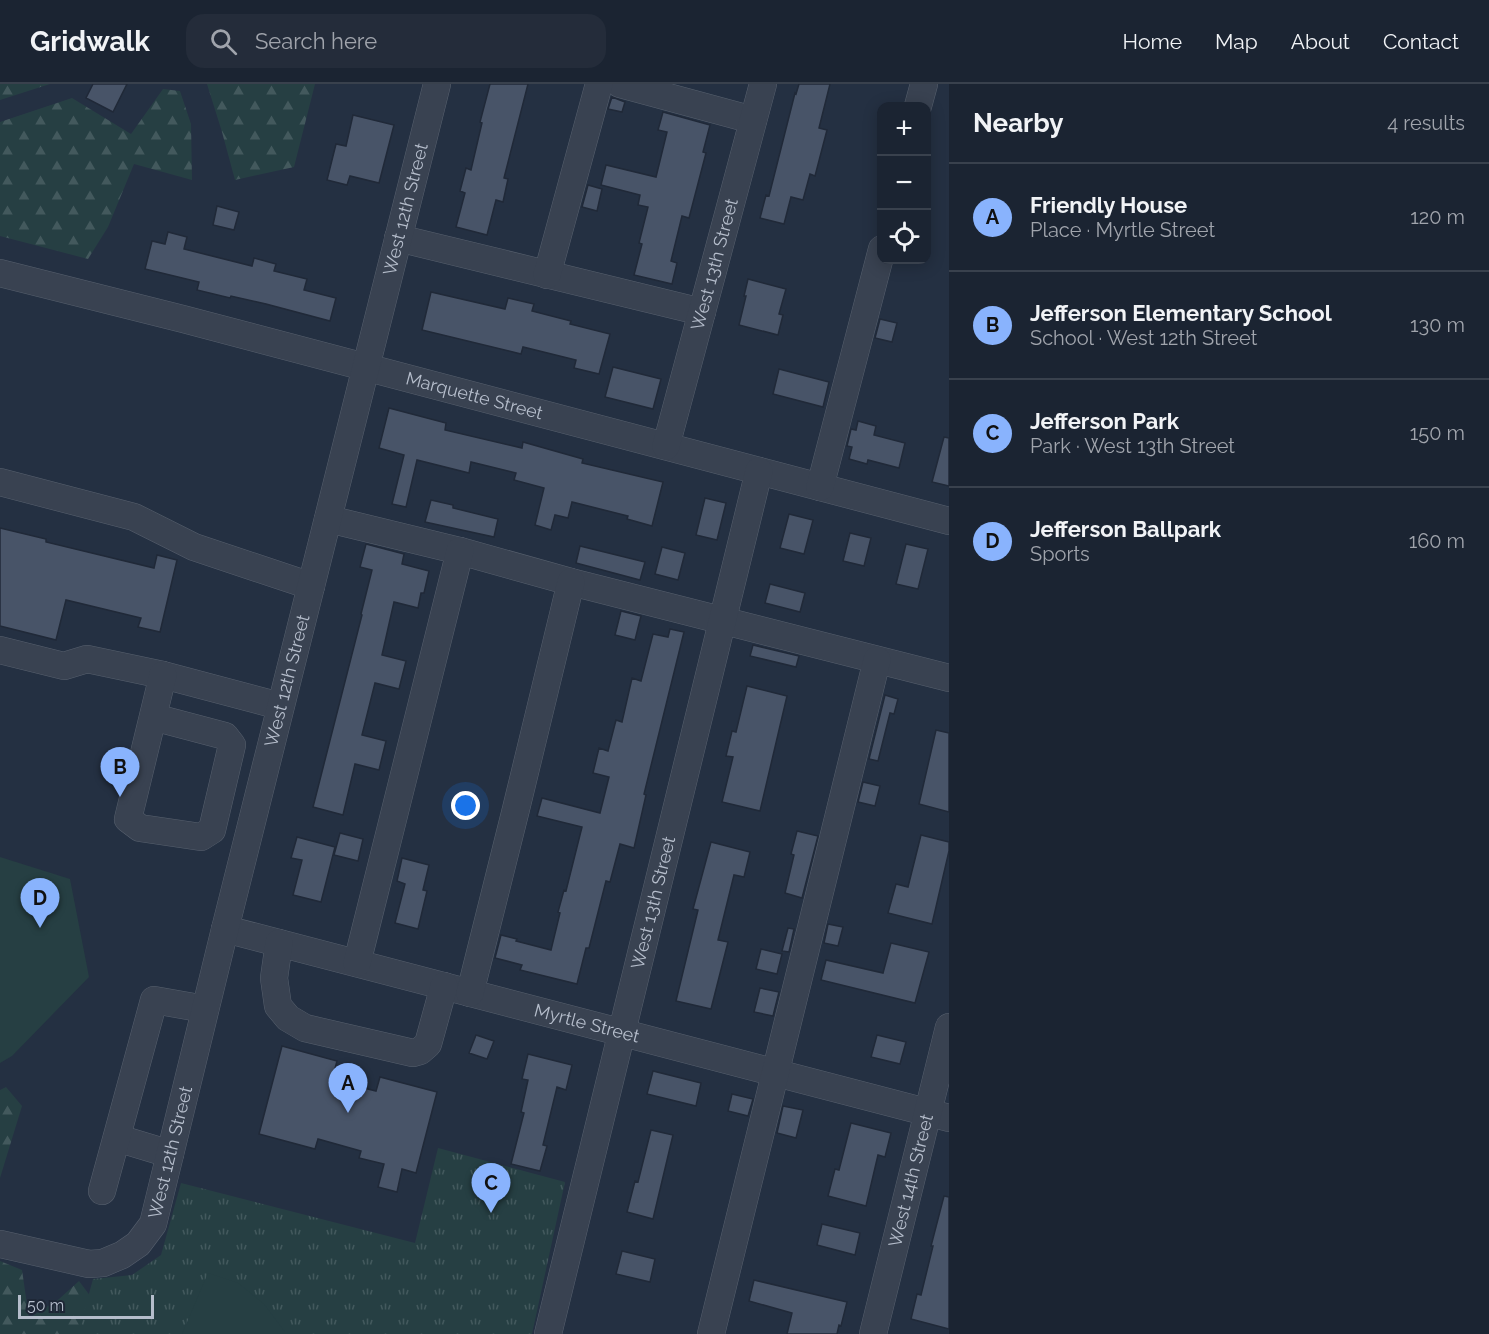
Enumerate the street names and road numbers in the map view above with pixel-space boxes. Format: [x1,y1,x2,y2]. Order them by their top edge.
street label: West 12th Street [378,141,432,278]
street label: West 13th Street [686,196,742,333]
street label: Marquette Street [404,367,545,423]
street label: West 12th Street [260,612,314,749]
street label: West 13th Street [627,834,679,971]
street label: Myrtle Street [532,999,642,1047]
street label: West 12th Street [144,1084,196,1221]
street label: West 14th Street [884,1112,937,1249]

